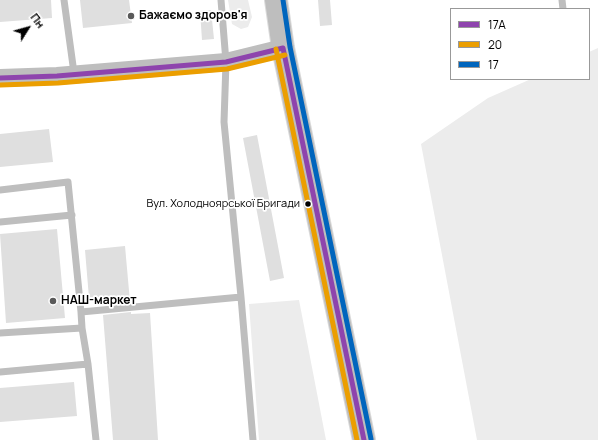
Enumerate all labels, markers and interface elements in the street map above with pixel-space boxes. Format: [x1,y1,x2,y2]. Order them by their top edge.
north arrow [8,8,48,48]
legend [450,8,590,80]
place label: Бажаємо здоров'я [139,9,247,23]
text: Пн [28,10,48,31]
marker: Бажаємо здоров'я [126,11,136,21]
text: 17А [488,16,506,33]
text: 20 [488,36,502,53]
text: 17 [488,56,499,73]
place label: Вул. Холодноярської Бригади [147,197,300,211]
marker: Вул. Холодноярської Бригади [303,199,313,209]
place label: НАШ-маркет [61,294,137,308]
marker: НАШ-маркет [48,296,58,306]

